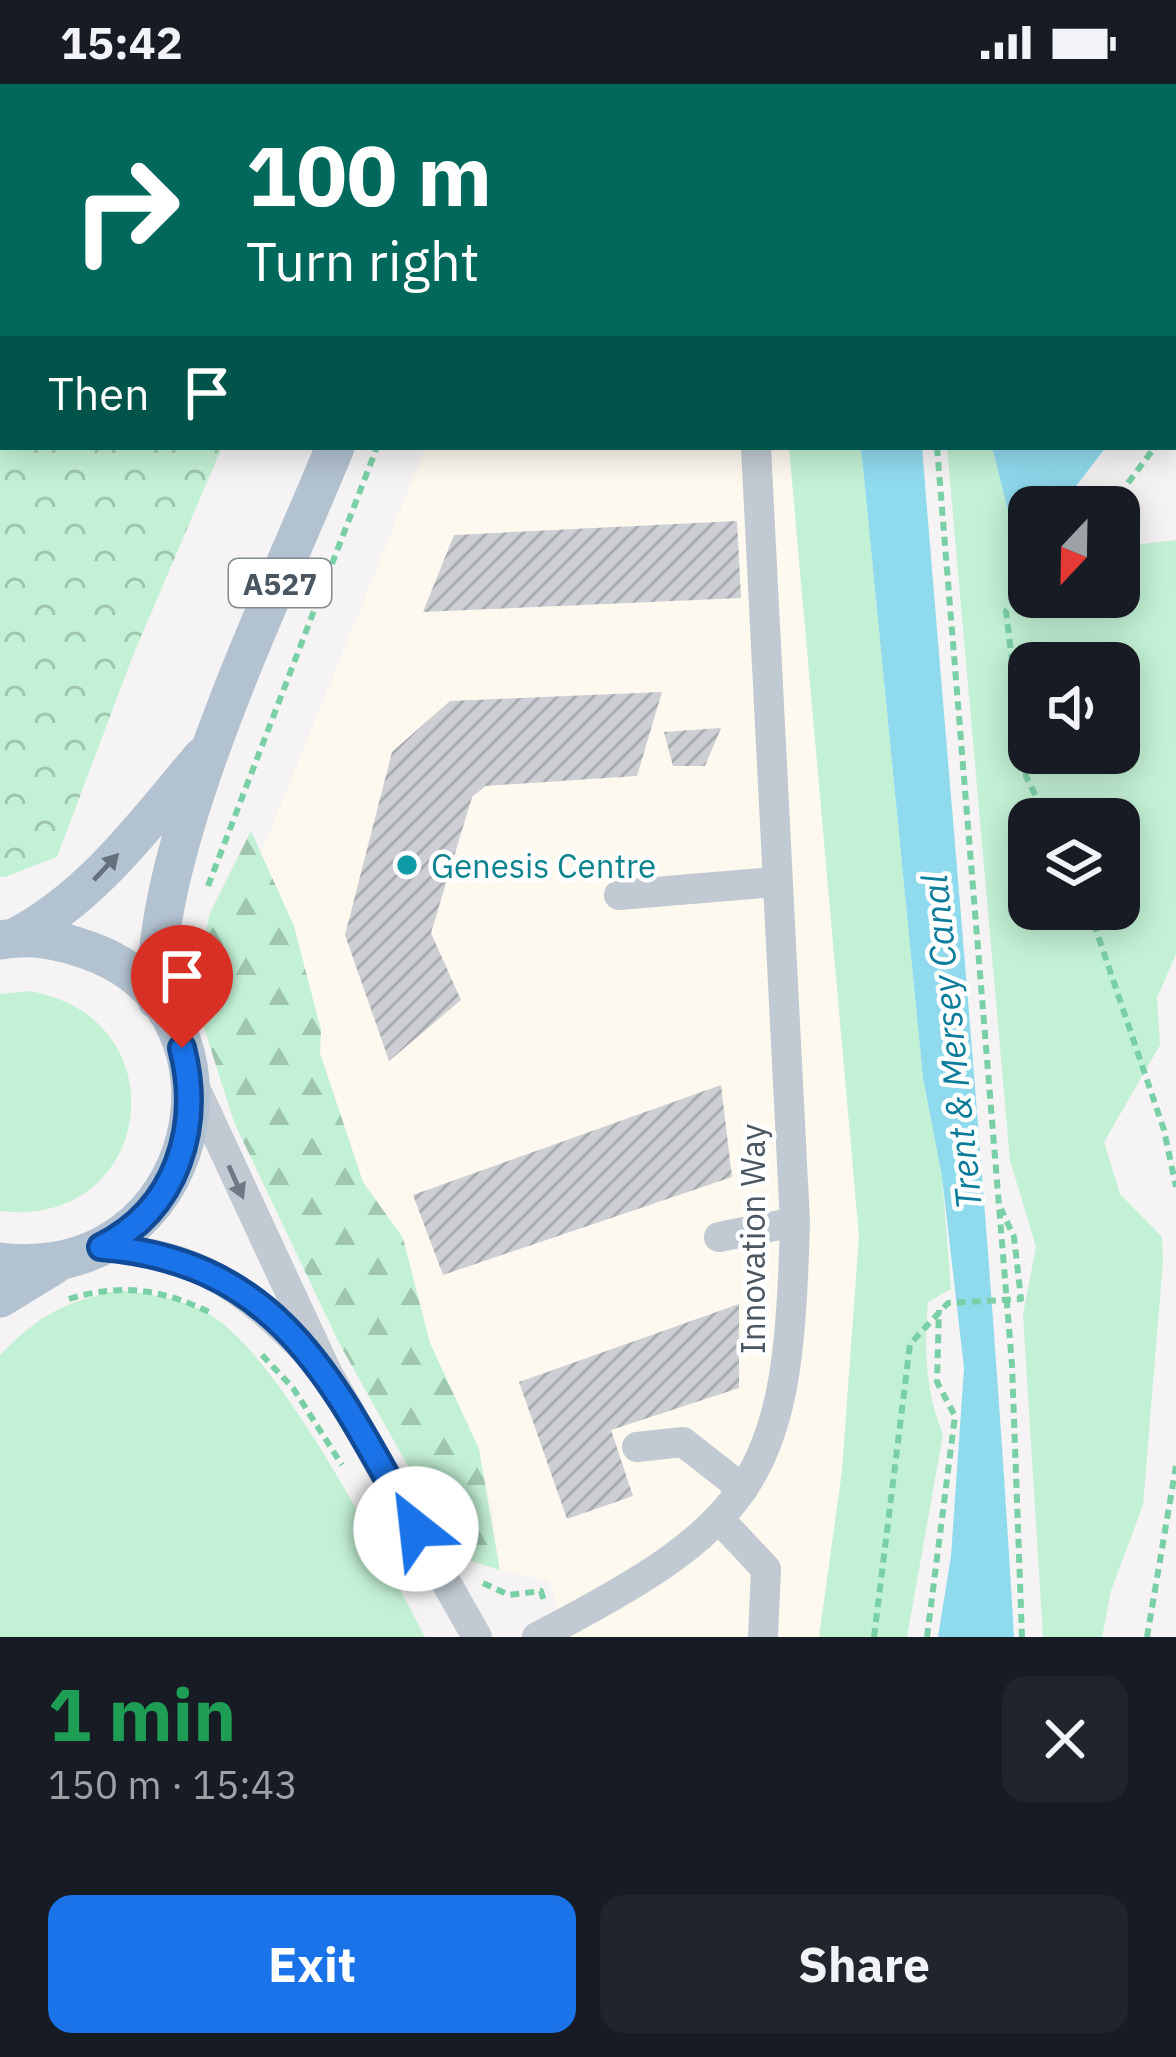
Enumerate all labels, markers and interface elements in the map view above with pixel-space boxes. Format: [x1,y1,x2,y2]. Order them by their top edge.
text: 15:42 [60,13,183,71]
text: 100 m [246,120,492,229]
icon: right [48,132,204,288]
text: Turn right [246,226,480,296]
icon: arrive [174,360,240,426]
text: Then [48,364,150,422]
north arrow [1008,486,1140,618]
map controls [1008,486,1140,930]
road number: A527 [229,559,331,607]
button: sound [1008,642,1140,774]
button: layers [1008,798,1140,930]
place label: Genesis Centre [431,844,656,887]
marker: Genesis Centre [394,852,420,878]
one-way arrow [91,853,119,882]
water label: Trent & Mersey Canal [910,872,992,1212]
pin [131,925,233,1048]
icon: arrive [149,943,215,1009]
street label: Innovation Way [731,1124,774,1354]
one-way arrow [227,1164,247,1199]
position arrow [353,1466,479,1592]
text: 1 min [48,1667,236,1761]
button: close [1002,1676,1128,1802]
text: 150 m · 15:43 [48,1759,298,1810]
button: Exit [48,1895,576,2033]
button: Share [600,1895,1128,2033]

